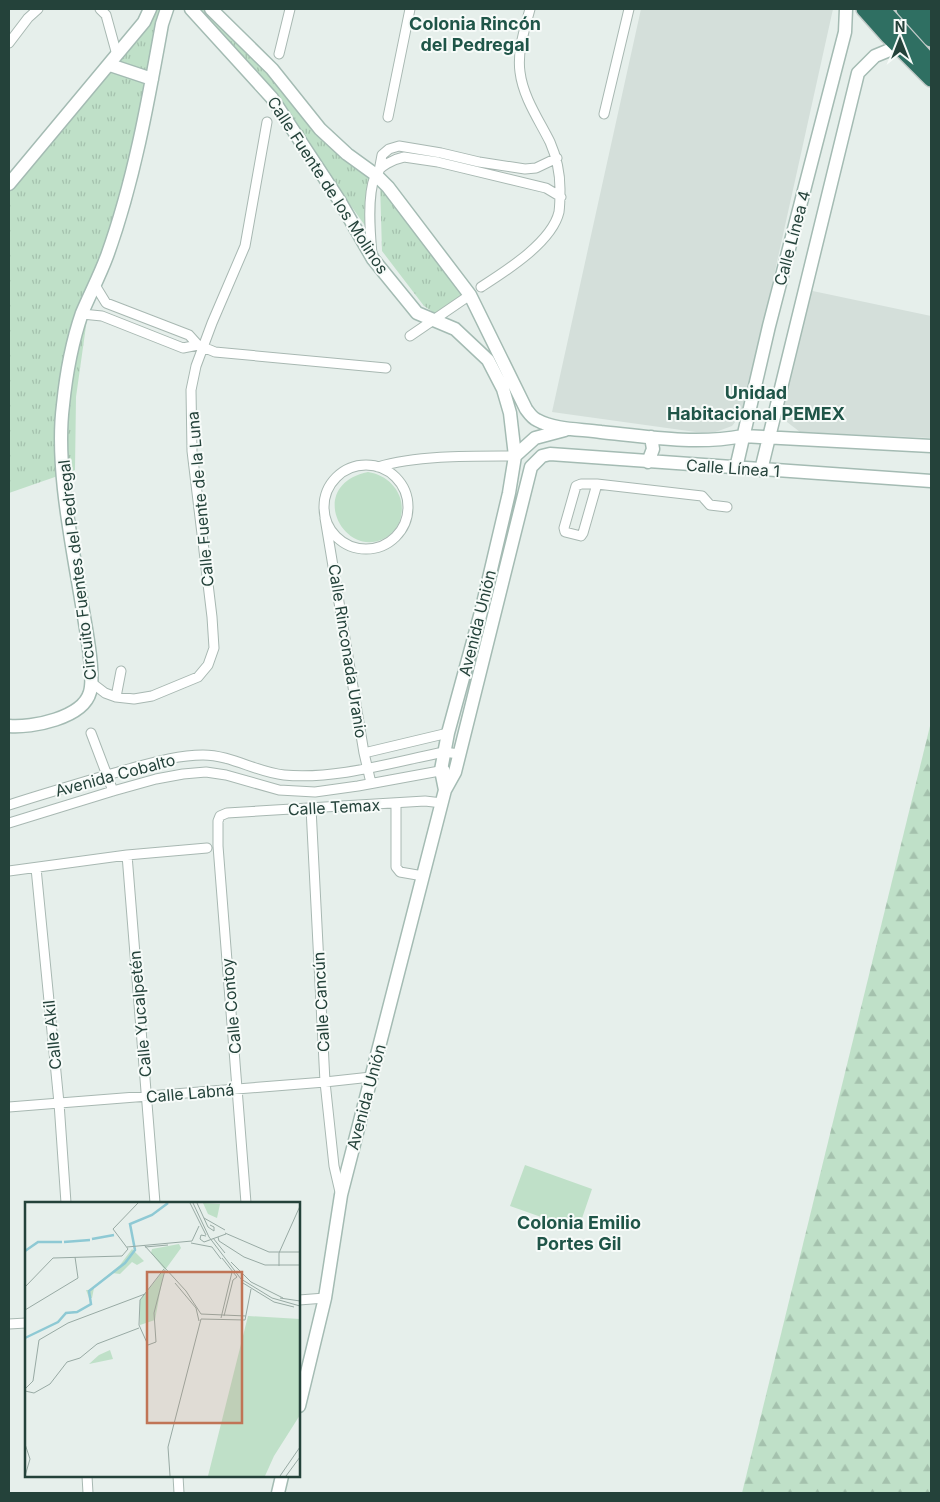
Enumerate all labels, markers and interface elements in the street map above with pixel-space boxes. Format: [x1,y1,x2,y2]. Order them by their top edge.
district label: Colonia Rincón del Pedregal [409,13,541,55]
north arrow [875,15,925,65]
text: N [895,18,905,35]
street label: Calle Fuente de los Molinos [263,92,393,278]
street label: Calle Línea 4 [770,188,814,288]
district label: Unidad Habitacional PEMEX [667,382,845,424]
street label: Calle Fuente de la Luna [182,410,218,588]
street label: Calle Línea 1 [685,455,781,481]
street label: Circuito Fuentes del Pedregal [54,459,100,681]
street label: Calle Rinconada Uranio [324,562,372,740]
street label: Avenida Unión [454,568,500,678]
street label: Avenida Cobalto [53,749,177,801]
street label: Calle Temax [287,795,381,819]
street label: Calle Yucalpetén [125,950,155,1078]
street label: Calle Cancún [308,951,334,1053]
street label: Calle Contoy [217,957,245,1055]
street label: Calle Akil [38,999,66,1071]
street label: Avenida Unión [342,1042,390,1152]
street label: Calle Labná [145,1079,235,1107]
inset map [25,1202,300,1477]
district label: Colonia Emilio Portes Gil [517,1212,641,1254]

